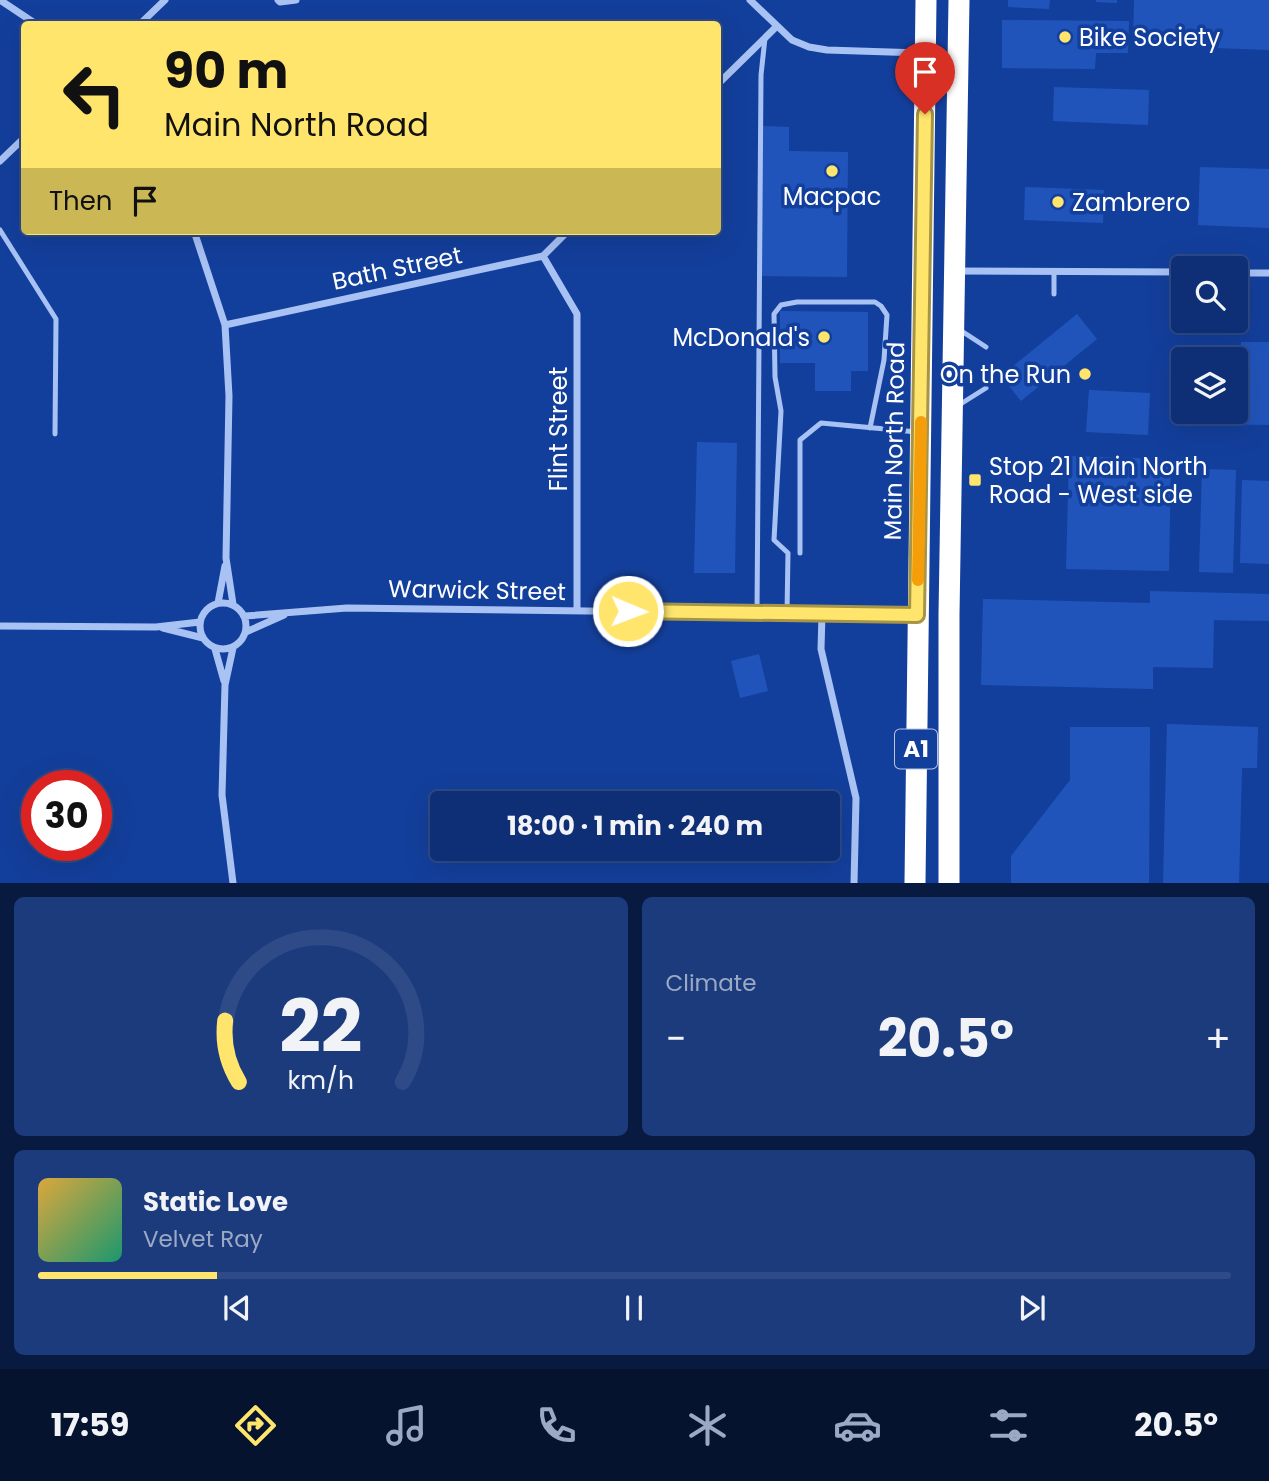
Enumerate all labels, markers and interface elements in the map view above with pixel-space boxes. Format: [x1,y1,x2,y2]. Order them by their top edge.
place label: Bike Society [1079,21,1221,54]
marker: Bike Society [1057,29,1073,45]
text: 90 m [164,37,288,105]
pin [895,42,955,114]
icon: left [49,49,140,140]
icon: arrive [906,53,944,91]
text: Main North Road [164,102,429,147]
marker: Macpac [824,163,840,179]
place label: Macpac [783,180,881,213]
icon: arrive [126,182,164,220]
text: Then [49,183,112,219]
place label: Zambrero [1072,186,1190,219]
marker: Zambrero [1050,194,1066,210]
street label: Bath Street [329,238,465,298]
map controls [1171,256,1248,424]
button: search [1171,256,1248,333]
place label: McDonald's [672,321,810,354]
marker: McDonald's [816,329,832,345]
street label: Main North Road [876,341,912,541]
button: layers [1171,347,1248,424]
place label: On the Run [940,358,1071,391]
marker: On the Run [1077,366,1093,382]
street label: Flint Street [542,367,575,491]
place label: Stop 21 Main North Road - West side [989,450,1208,511]
marker: Stop 21 Main North Road - West side [967,472,983,488]
street label: Warwick Street [388,572,566,608]
position arrow [591,574,665,648]
road number: A1 [895,730,937,768]
speed limit sign: 30 [21,770,112,861]
text: 18:00 · 1 min · 240 m [507,808,763,844]
text: Climate [666,967,756,999]
text: 22 [279,977,362,1078]
text: 20.5° [878,1002,1014,1075]
text: − [666,1012,686,1065]
text: + [1205,1012,1231,1065]
text: km/h [287,1063,354,1098]
text: Static Love [143,1184,288,1220]
text: Velvet Ray [143,1223,263,1255]
icon: previous [218,1289,256,1327]
icon: pause [615,1289,653,1327]
icon: next [1013,1289,1051,1327]
icon: directions [231,1401,280,1450]
icon: music [382,1401,431,1450]
icon: phone [532,1401,581,1450]
icon: climate [683,1401,732,1450]
icon: car [833,1401,882,1450]
icon: filters [984,1401,1033,1450]
text: 17:59 [51,1402,130,1447]
text: 20.5° [1134,1402,1218,1447]

